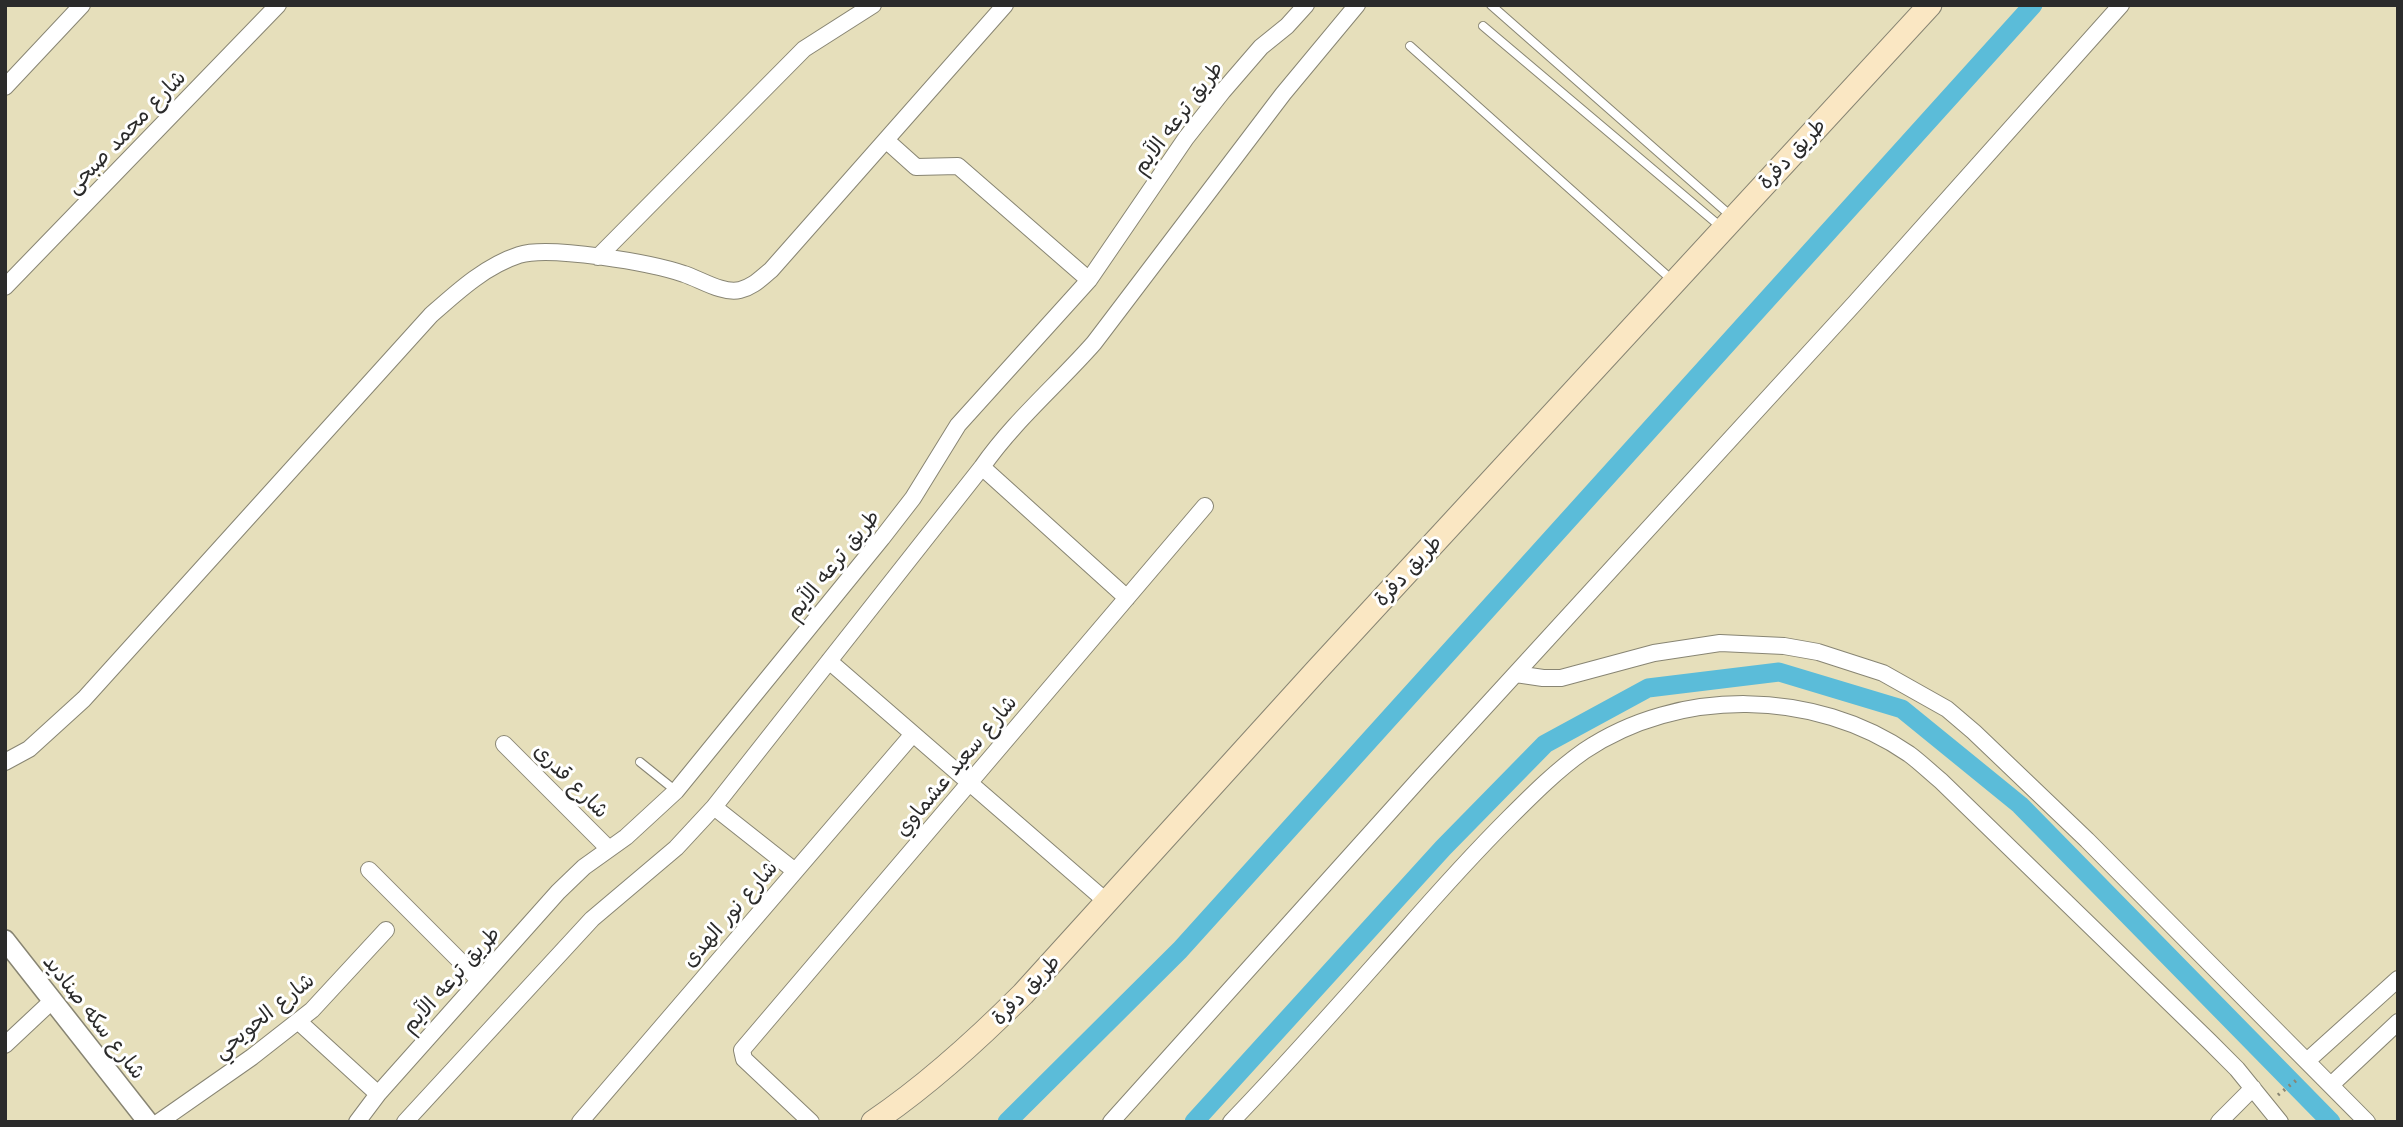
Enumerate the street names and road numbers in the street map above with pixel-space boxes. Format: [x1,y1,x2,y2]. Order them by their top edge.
street label: طريق ترعه الآيم [1127,57,1229,179]
street label: شارع محمد صبحى [61,65,191,199]
street label: طريق دفرة [1753,113,1831,195]
street label: طريق ترعه الآيم [781,505,885,625]
street label: طريق دفرة [1369,530,1447,612]
street label: شارع سعيد عشماوي [890,690,1022,842]
street label: شارع قدرى [528,738,614,824]
street label: شارع نور الهدى [677,856,783,972]
street label: طريق ترعه الآيم [397,922,505,1038]
street label: شارع سكه صناديد [38,950,150,1084]
street label: طريق دفرة [986,950,1066,1030]
street label: شارع الحويحي [208,968,320,1064]

